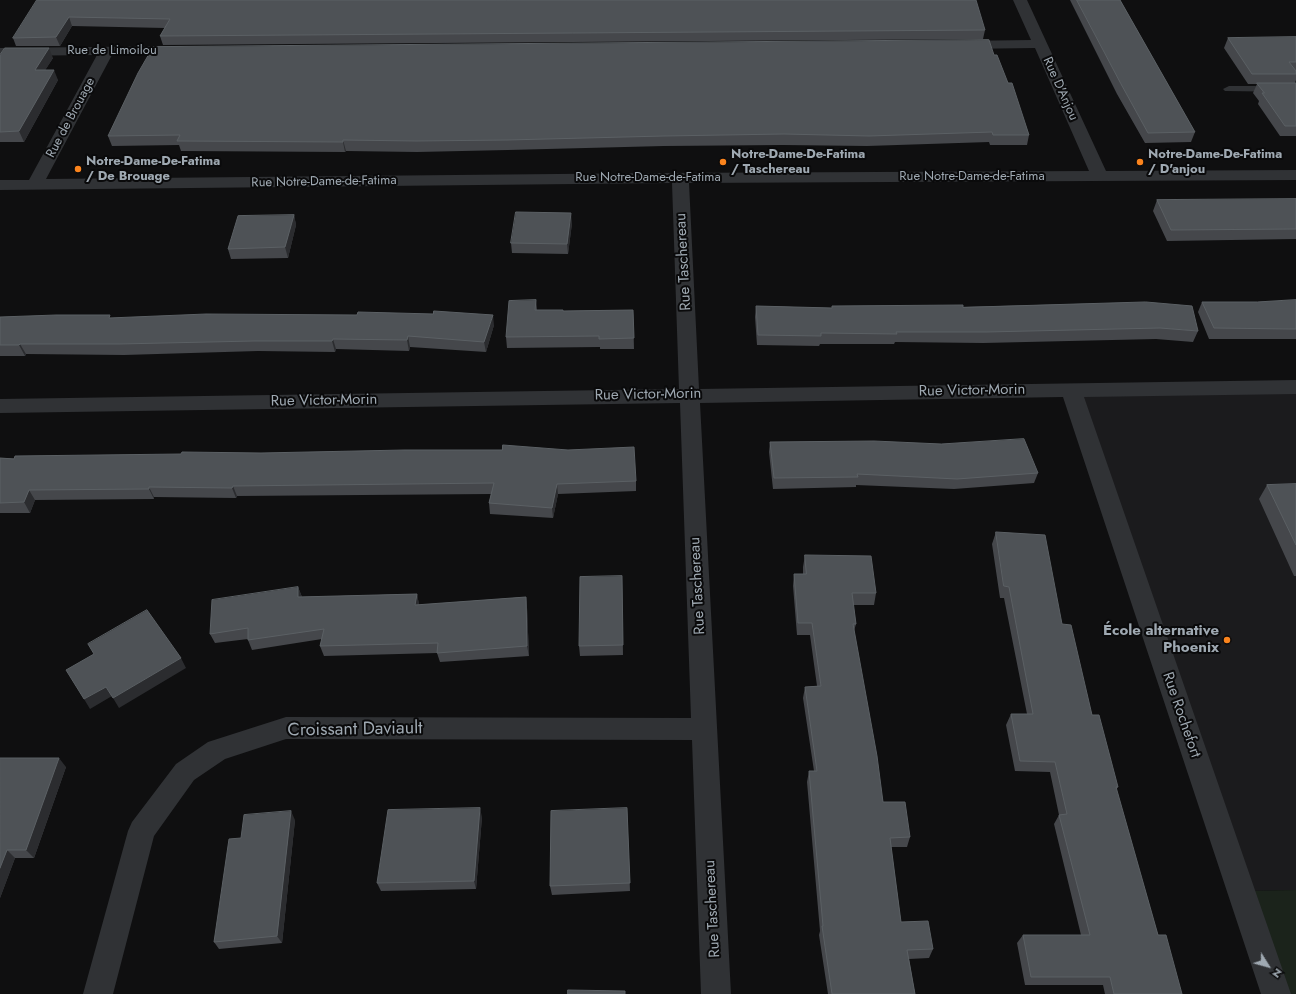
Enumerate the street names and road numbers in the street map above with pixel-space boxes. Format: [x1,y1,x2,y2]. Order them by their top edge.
street label: Rue de Limoilou [67,43,157,59]
street label: Rue D'Anjou [1039,55,1081,123]
street label: Rue de Brouage [43,75,99,161]
street label: Rue Notre-Dame-de-Fatima [899,169,1045,185]
street label: Rue Notre-Dame-de-Fatima [575,170,721,186]
street label: Rue Notre-Dame-de-Fatima [251,173,397,191]
street label: Rue Taschereau [672,213,696,311]
street label: Rue Victor-Morin [918,381,1026,401]
street label: Rue Victor-Morin [594,385,702,405]
street label: Rue Victor-Morin [270,391,378,411]
street label: Rue Taschereau [686,537,710,635]
street label: Rue Rochefort [1158,670,1204,760]
street label: Croissant Daviault [287,718,423,742]
street label: Rue Taschereau [701,860,725,958]

